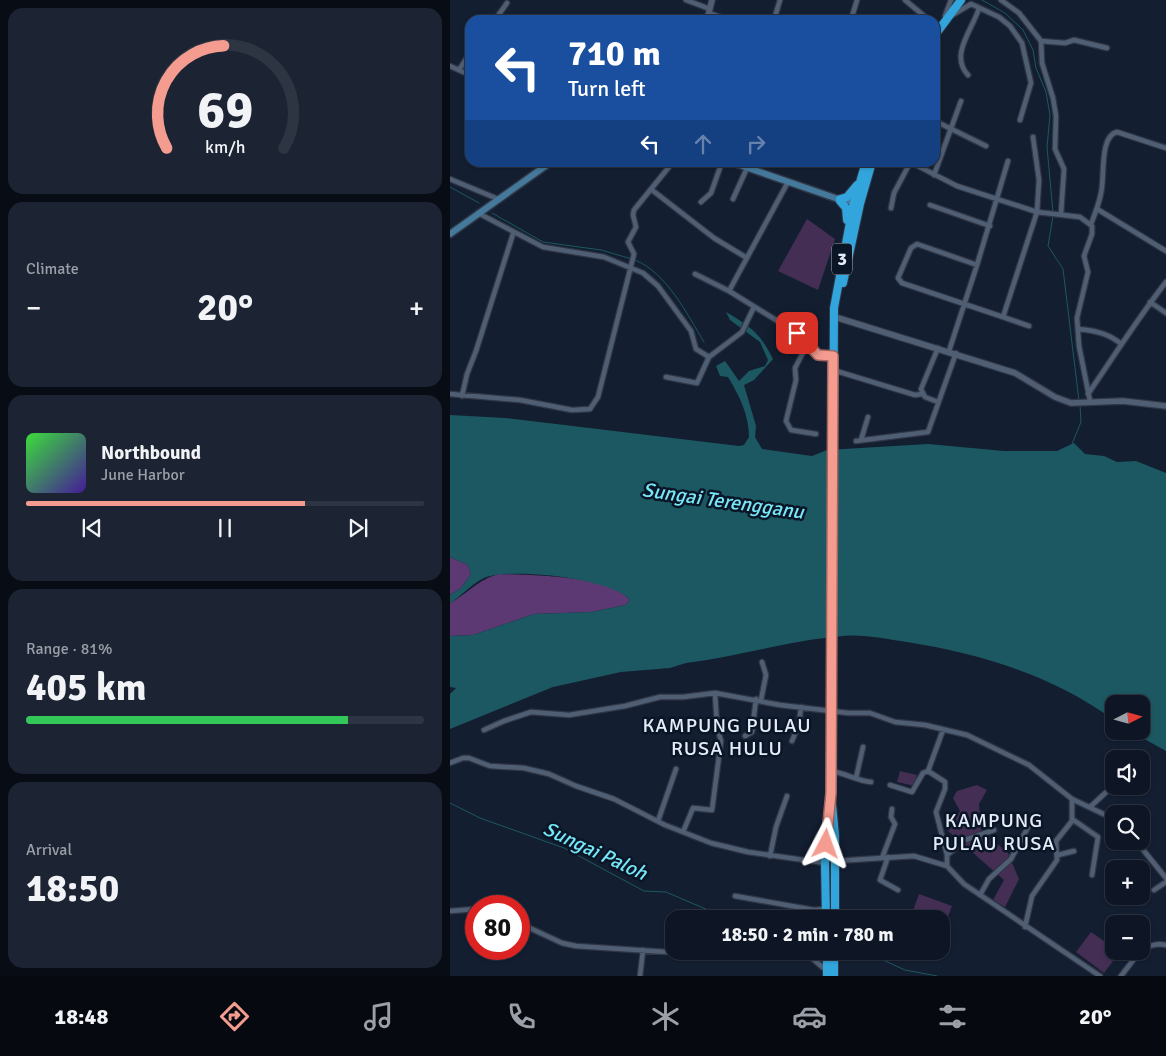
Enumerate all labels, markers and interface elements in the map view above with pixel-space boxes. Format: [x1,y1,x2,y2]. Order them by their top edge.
text: 710 m [568,32,661,75]
icon: left [485,35,550,100]
text: Turn left [568,75,646,102]
text: 69 [197,78,253,142]
icon: left [636,130,664,158]
icon: ahead [689,130,717,158]
icon: right [742,130,770,158]
text: km/h [205,136,245,158]
road number: 3 [832,243,852,274]
text: Climate [26,259,79,279]
text: 20° [197,284,253,331]
text: − [26,291,41,325]
text: + [409,291,424,325]
pin [776,312,818,354]
icon: arrive [783,319,811,347]
text: Northbound [101,441,201,465]
text: June Harbor [101,465,185,485]
water label: Sungai Terengganu [641,477,806,525]
icon: previous [78,514,106,542]
icon: pause [211,514,239,542]
icon: next [344,514,372,542]
text: Range · 81% [26,639,112,659]
text: 405 km [26,664,147,711]
north arrow [1105,695,1150,740]
map controls [1105,695,1150,960]
district label: KAMPUNG PULAU RUSA HULU [642,713,812,761]
button: sound [1105,750,1150,795]
button: search [1105,805,1150,850]
district label: KAMPUNG PULAU RUSA [932,808,1056,856]
water label: Sungai Paloh [539,816,652,886]
position arrow [799,817,851,869]
text: Arrival [26,840,72,860]
button: + [1105,860,1150,905]
text: 18:50 [26,865,119,912]
speed limit sign: 80 [465,895,530,960]
button: − [1105,915,1150,960]
text: 18:50 · 2 min · 780 m [721,923,894,947]
icon: directions [217,999,252,1034]
icon: music [361,999,396,1034]
icon: phone [504,999,539,1034]
icon: climate [648,999,683,1034]
icon: car [792,999,827,1034]
icon: filters [935,999,970,1034]
text: 18:48 [54,1003,108,1030]
text: 20° [1079,1003,1112,1030]

